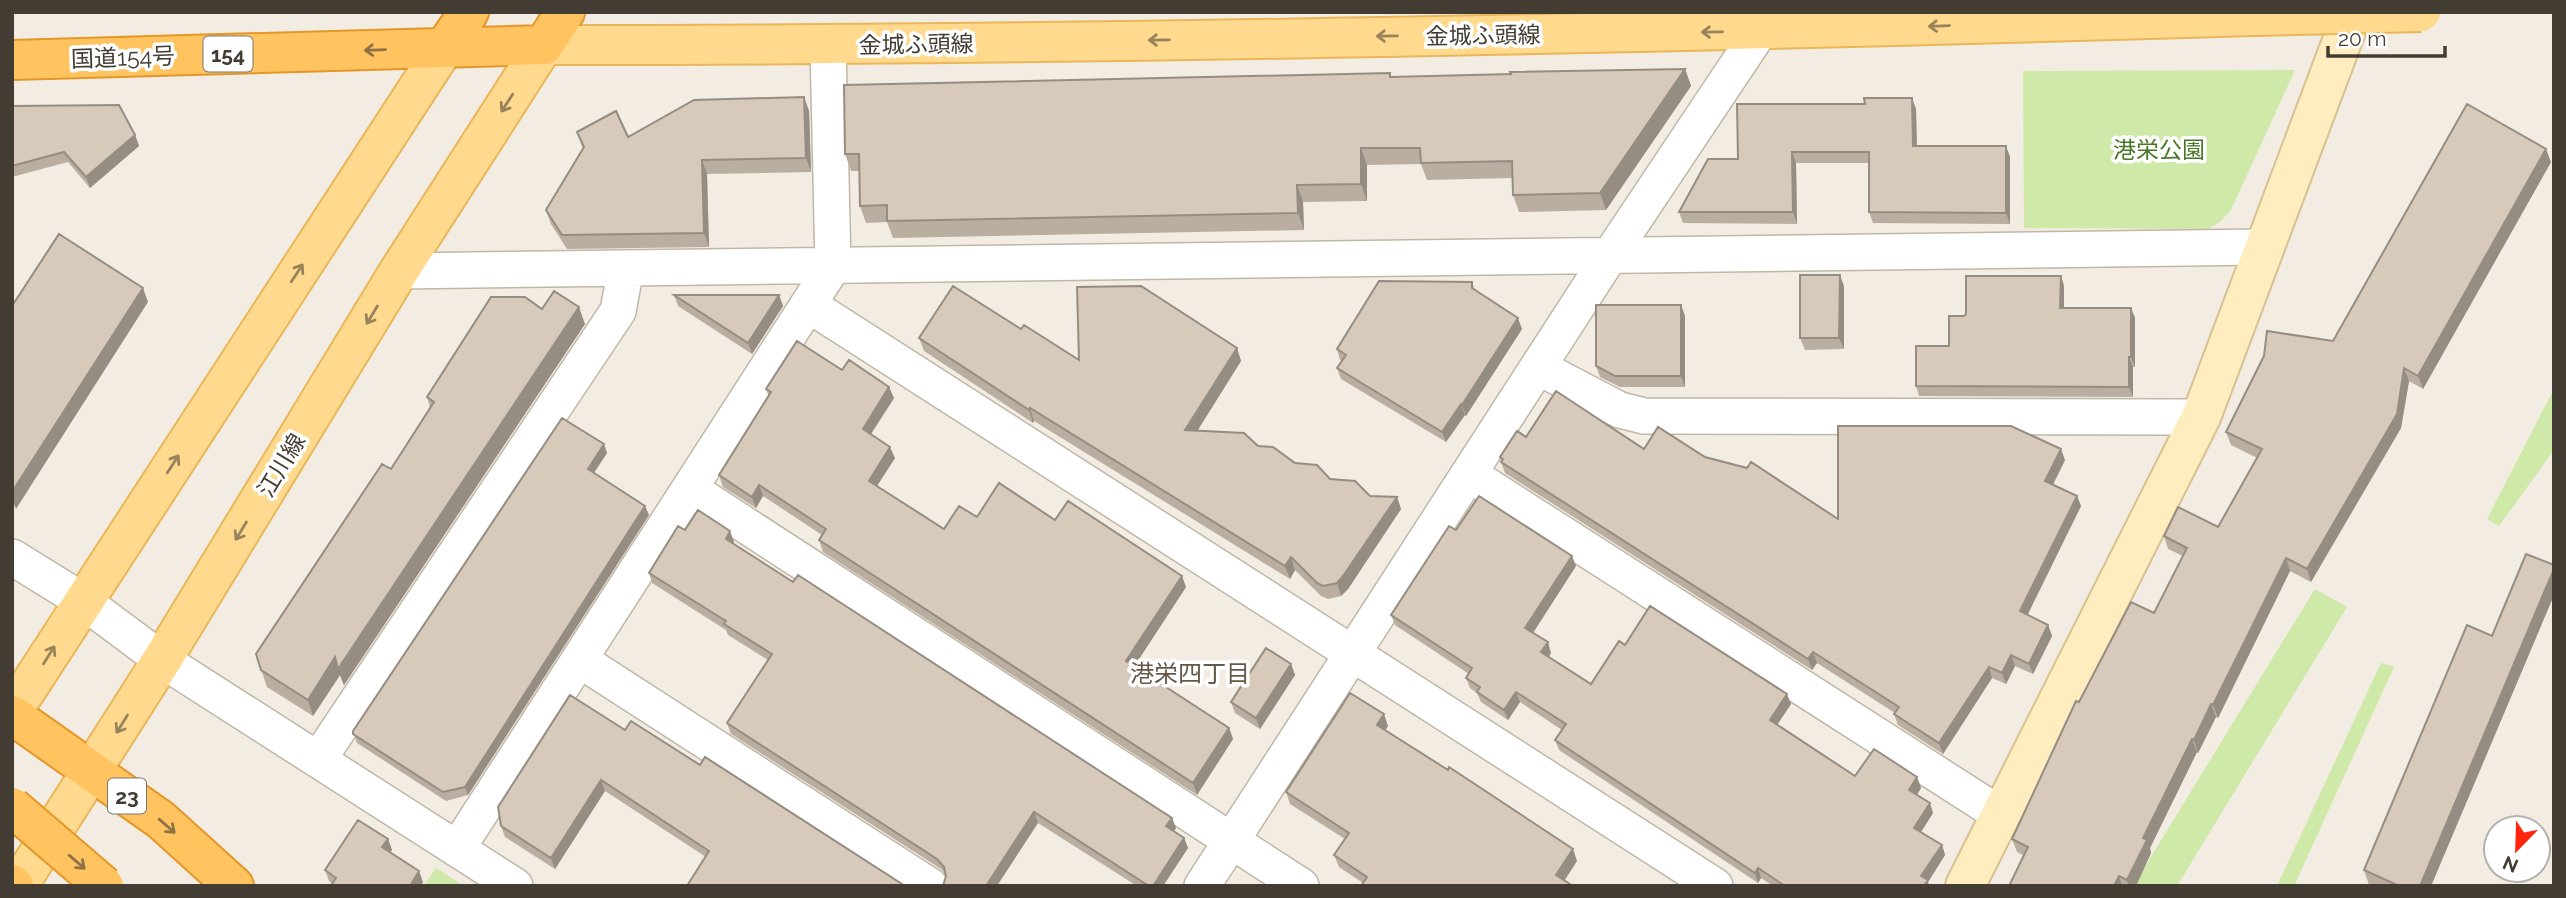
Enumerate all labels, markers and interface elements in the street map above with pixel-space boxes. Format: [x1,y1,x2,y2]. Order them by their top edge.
scale bar [2328,14,2445,58]
one-way arrow [1928,19,1951,32]
street label: 金城ふ頭線 [1425,20,1541,50]
one-way arrow [1701,25,1724,38]
text: 20 m [2338,26,2386,51]
street label: 金城ふ頭線 [858,29,974,59]
one-way arrow [1375,30,1398,43]
one-way arrow [1148,33,1171,47]
road number: 154 [204,36,252,72]
street label: 国道154号 [71,42,175,72]
one-way arrow [364,43,387,56]
one-way arrow [500,92,514,112]
park label: 港栄公園 [2113,136,2205,163]
one-way arrow [289,264,304,283]
one-way arrow [365,305,379,325]
street label: 江川線 [252,428,310,502]
one-way arrow [166,454,180,474]
one-way arrow [234,520,248,540]
one-way arrow [42,645,56,665]
district label: 港栄四丁目 [1130,659,1250,688]
one-way arrow [114,714,128,734]
road number: 23 [108,778,146,814]
north arrow [2482,814,2552,884]
one-way arrow [158,818,176,834]
text: N [2499,852,2521,878]
one-way arrow [67,854,85,870]

